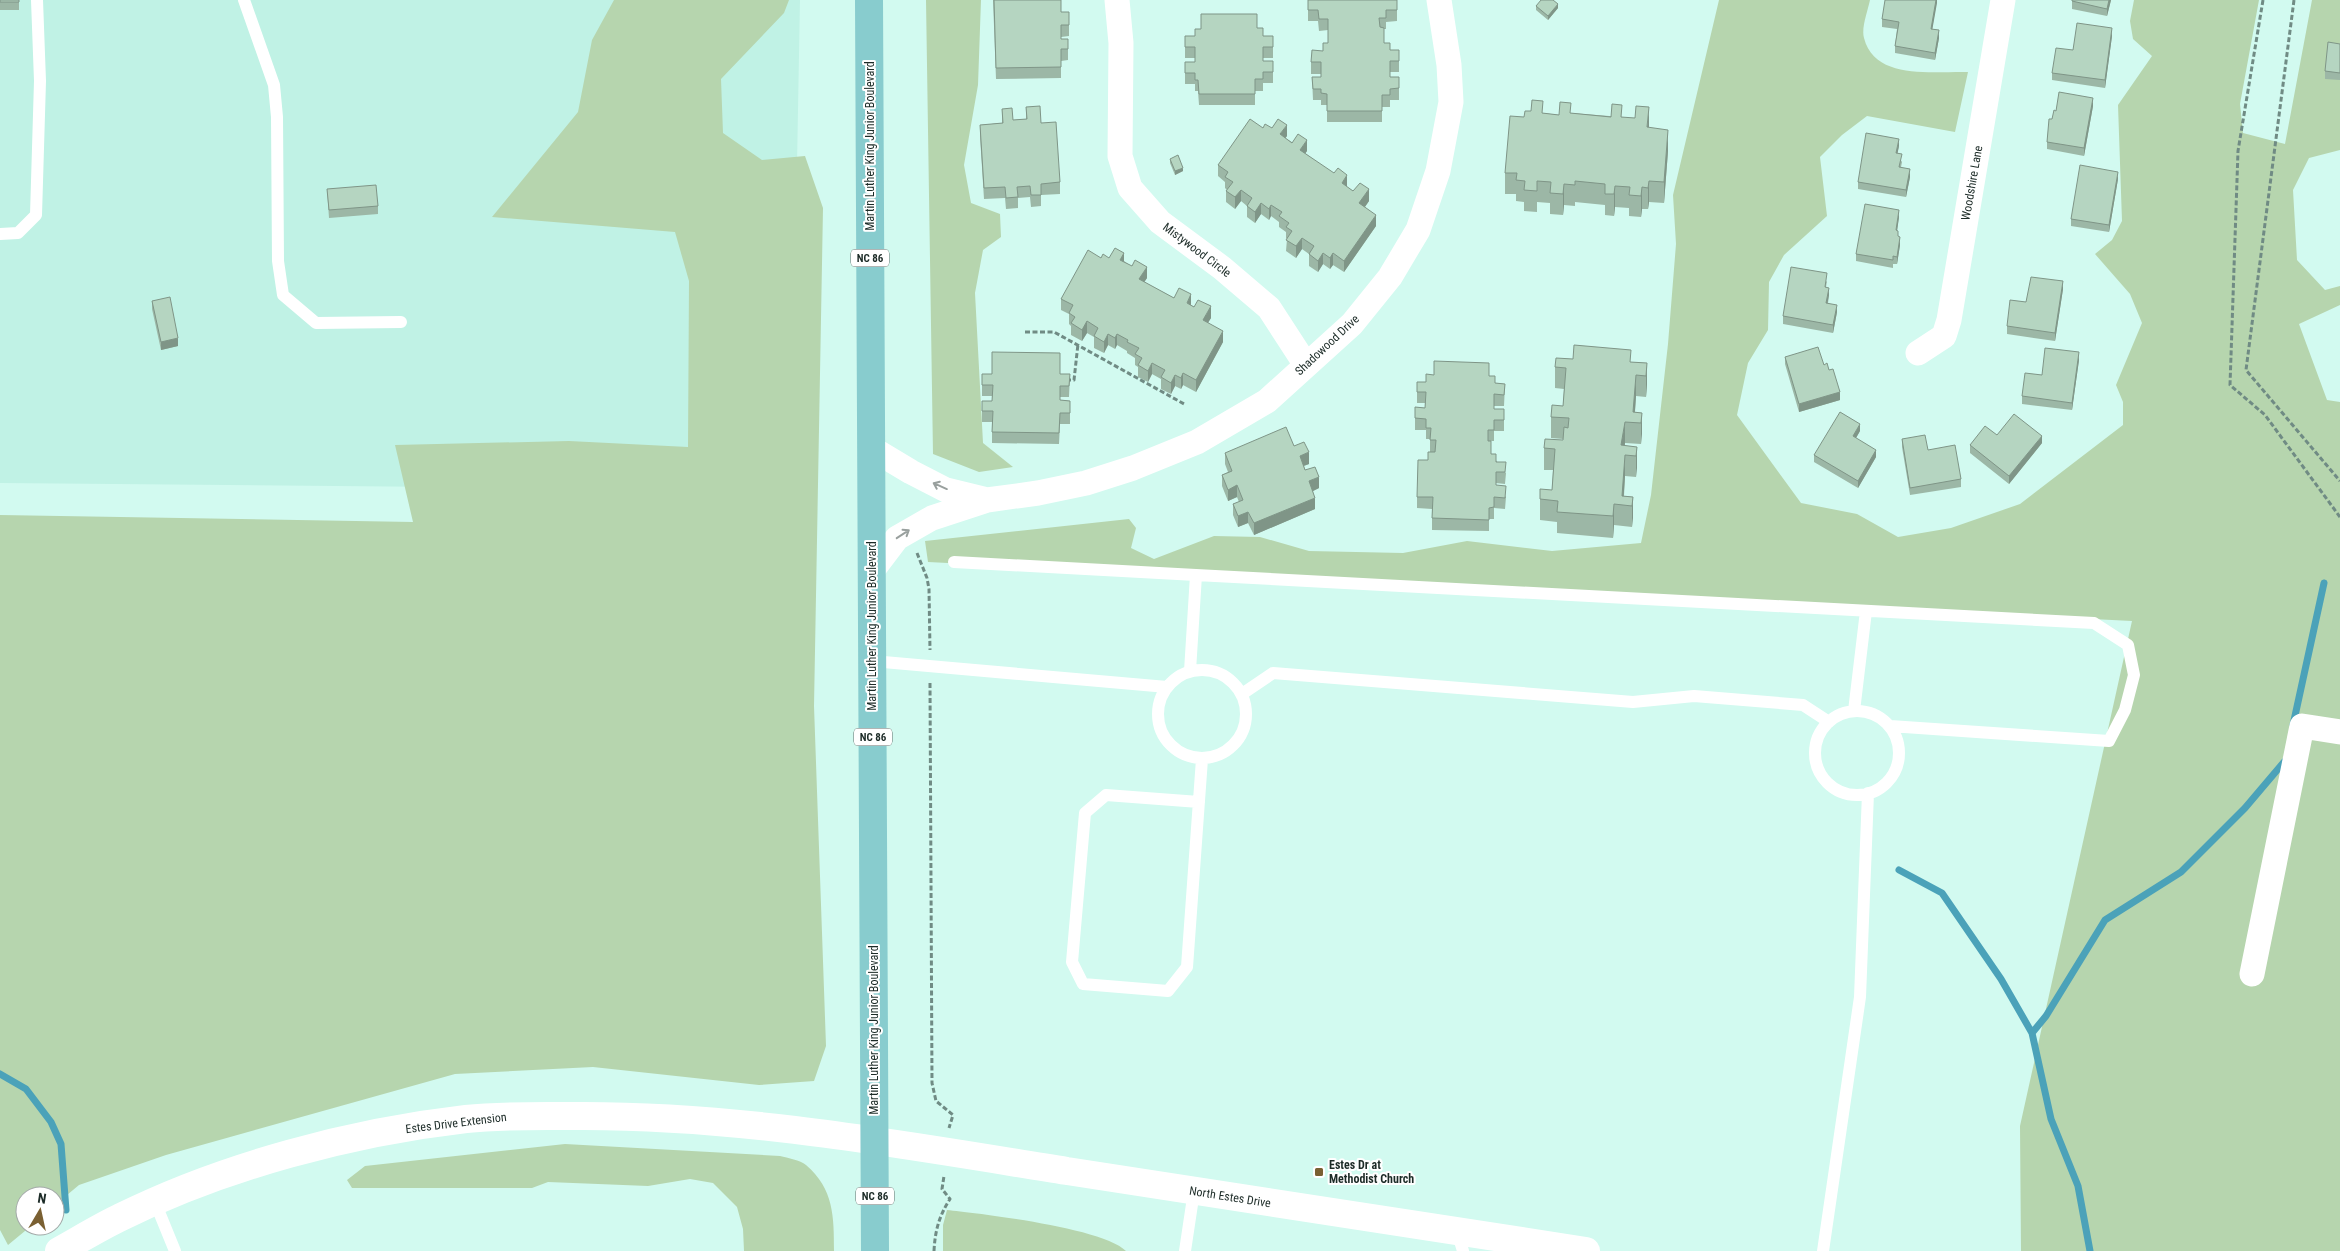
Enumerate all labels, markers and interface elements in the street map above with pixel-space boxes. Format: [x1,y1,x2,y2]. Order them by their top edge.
street label: Martin Luther King Junior Boulevard [863,61,877,231]
street label: Woodshire Lane [1959,144,1986,222]
street label: Mistywood Circle [1160,220,1234,280]
road number: NC 86 [851,250,889,266]
street label: Shadowood Drive [1292,312,1362,378]
one-way arrow [933,481,948,491]
one-way arrow [896,529,910,539]
street label: Martin Luther King Junior Boulevard [865,541,879,711]
road number: NC 86 [854,729,892,746]
street label: Martin Luther King Junior Boulevard [867,945,881,1115]
street label: Estes Drive Extension [405,1110,508,1136]
place label: Estes Dr at Methodist Church [1329,1158,1414,1186]
marker: Estes Dr at Methodist Church [1313,1166,1325,1178]
street label: North Estes Drive [1188,1184,1272,1210]
north arrow [15,1186,65,1236]
road number: NC 86 [856,1188,894,1204]
text: N [37,1190,48,1207]

